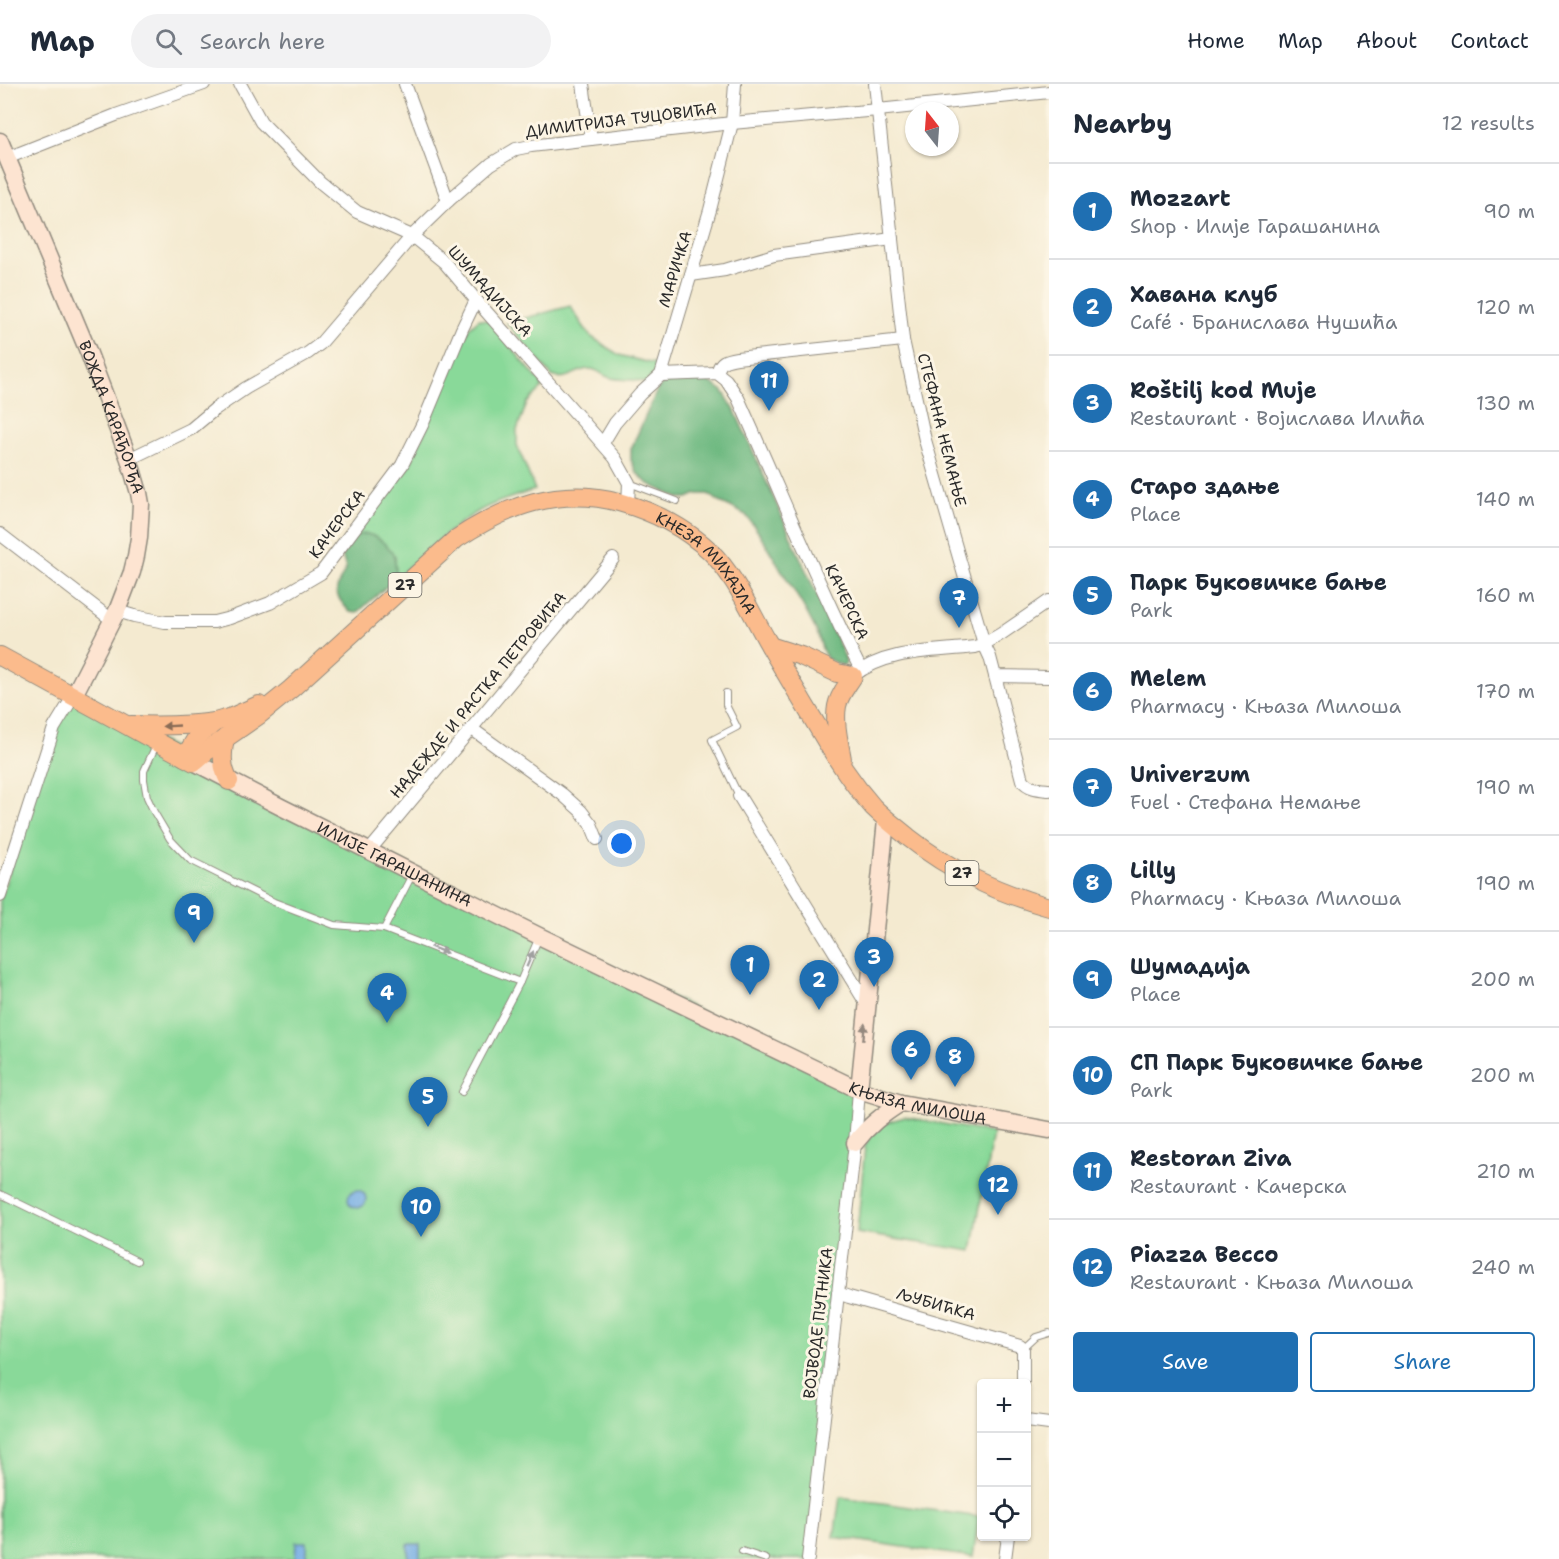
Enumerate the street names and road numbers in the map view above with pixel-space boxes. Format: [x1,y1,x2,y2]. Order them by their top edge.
street label: ДИМИТРИЈА ТУЦОВИЋА [524,98,718,142]
street label: МАРИЧКА [653,228,697,310]
street label: ШУМАДИЈСКА [443,241,537,341]
street label: ВОЖДА КАРАЂОРЂА [74,337,149,496]
street label: СТЕФАНА НЕМАЊЕ [913,351,971,509]
street label: КАЧЕРСКА [304,485,370,563]
street label: КНЕЗА МИХАЈЛА [652,506,761,618]
street label: КАЧЕРСКА [820,561,874,643]
road number: 27 [388,573,422,597]
street label: НАДЕЖДЕ И РАСТКА ПЕТРОВИЋА [385,587,571,803]
street label: ИЛИЈЕ ГАРАШАНИНА [314,816,475,911]
road number: 27 [946,861,978,885]
street label: КЊАЗА МИЛОША [846,1076,988,1129]
street label: ВОЈВОДЕ ПУТНИКА [798,1246,838,1400]
street label: ЉУБИЋКА [894,1283,978,1325]

